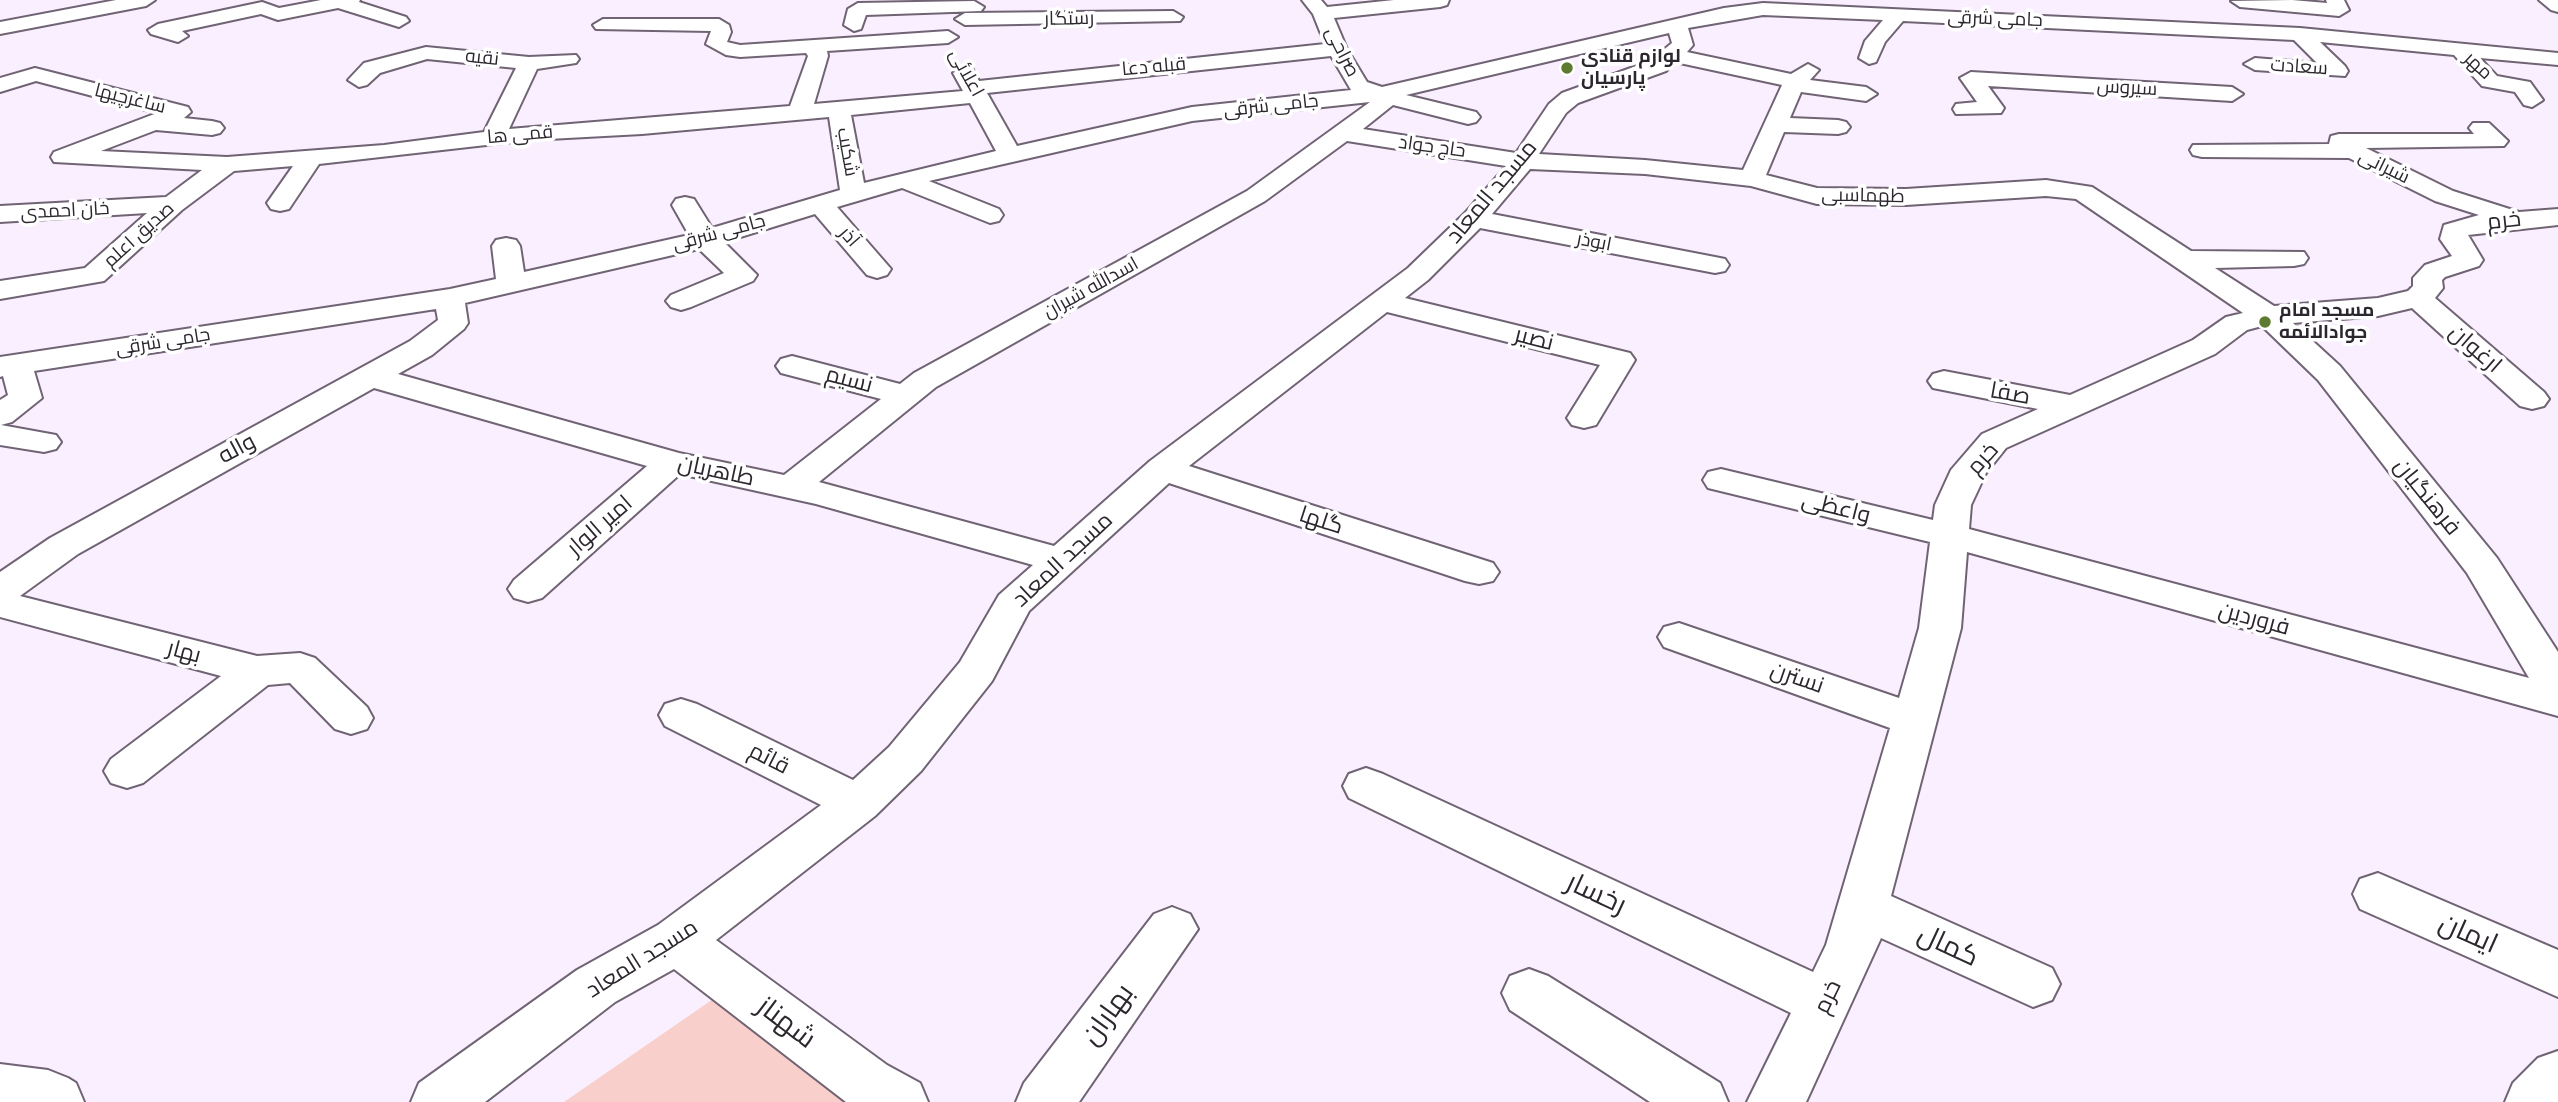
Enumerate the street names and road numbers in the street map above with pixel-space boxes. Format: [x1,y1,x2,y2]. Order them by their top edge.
street label: جامی شرقی [1947,6,2043,32]
street label: رستگار [1044,7,1094,31]
street label: صراحی [1320,23,1364,81]
street label: نقیه [464,45,500,71]
street label: اعلائی [944,45,988,101]
street label: مهر [2459,47,2497,85]
street label: قبله دعا [1121,53,1187,81]
street label: سعادت [2269,54,2329,80]
street label: سیروس [2096,75,2158,101]
street label: ساغرچیها [92,79,168,119]
street label: جامی شرقی [1222,90,1320,122]
street label: قمی ها [486,121,554,149]
street label: شکیب [831,126,863,178]
street label: حاج جواد [1397,131,1467,163]
street label: مسجد المعاد [1441,135,1543,249]
street label: شیرانی [2355,145,2413,189]
street label: طهماسبی [1821,184,1905,208]
street label: خان احمدی [20,197,110,225]
street label: صدیق اعلم [99,197,179,273]
street label: خرم [2486,205,2522,237]
street label: جامی شرقی [670,210,768,256]
street label: آذر [834,222,864,252]
street label: ابوذر [1574,227,1614,257]
street label: اسدالله شیران [1039,252,1143,324]
street label: ارغوان [2443,319,2507,379]
street label: نصیر [1512,321,1556,357]
street label: جامی شرقی [114,323,212,361]
street label: نسیم [822,360,876,400]
street label: صفا [1988,377,2032,411]
street label: واله [214,428,260,470]
street label: خرم [1961,437,2005,481]
street label: طاهریان [675,449,757,493]
street label: فرهنگیان [2388,453,2466,541]
street label: واعظی [1799,486,1873,530]
street label: امیر الوار [561,490,639,562]
street label: گلها [1296,501,1346,541]
street label: مسجد المعاد [1007,507,1119,613]
street label: فروردین [2215,596,2293,642]
street label: بهار [164,634,204,670]
street label: نسترن [1767,656,1827,700]
street label: قائم [744,737,794,781]
street label: رخسار [1561,866,1631,922]
street label: ایمان [2433,906,2503,962]
street label: مسجد المعاد [581,914,703,1004]
street label: کمال [1912,917,1984,975]
street label: خرم [1808,976,1848,1018]
street label: بهاران [1074,978,1142,1052]
street label: شهناز [750,990,822,1056]

